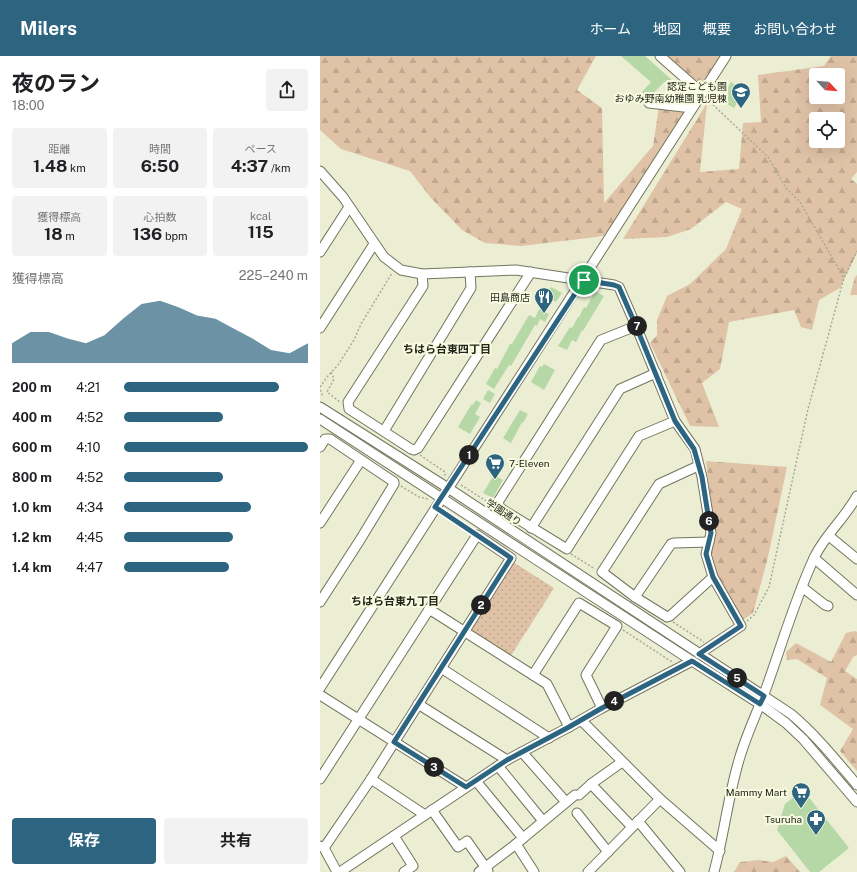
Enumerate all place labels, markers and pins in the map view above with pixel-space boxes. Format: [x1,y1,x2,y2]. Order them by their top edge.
place label: 認定こども園 おゆみ野南幼稚園 乳児棟 [615,80,727,104]
school or university icon: 認定こども園 おゆみ野南幼稚園 乳児棟 [730,81,752,109]
pin [567,263,601,297]
restaurant icon: 田島商店 [533,286,555,314]
place label: 田島商店 [490,291,530,303]
pin: 7 [627,316,647,336]
pin: 1 [459,445,479,465]
supermarket icon: 7-Eleven [484,452,506,480]
place label: 7-Eleven [509,457,550,469]
pin: 6 [699,511,719,531]
pin: 2 [471,595,491,615]
pin: 5 [727,668,747,688]
pin: 4 [604,691,624,711]
pin: 3 [424,757,444,777]
supermarket icon: Mammy Mart [790,781,812,809]
place label: Mammy Mart [726,786,787,798]
pharmacy icon: Tsuruha [805,808,827,836]
place label: Tsuruha [765,813,802,825]

